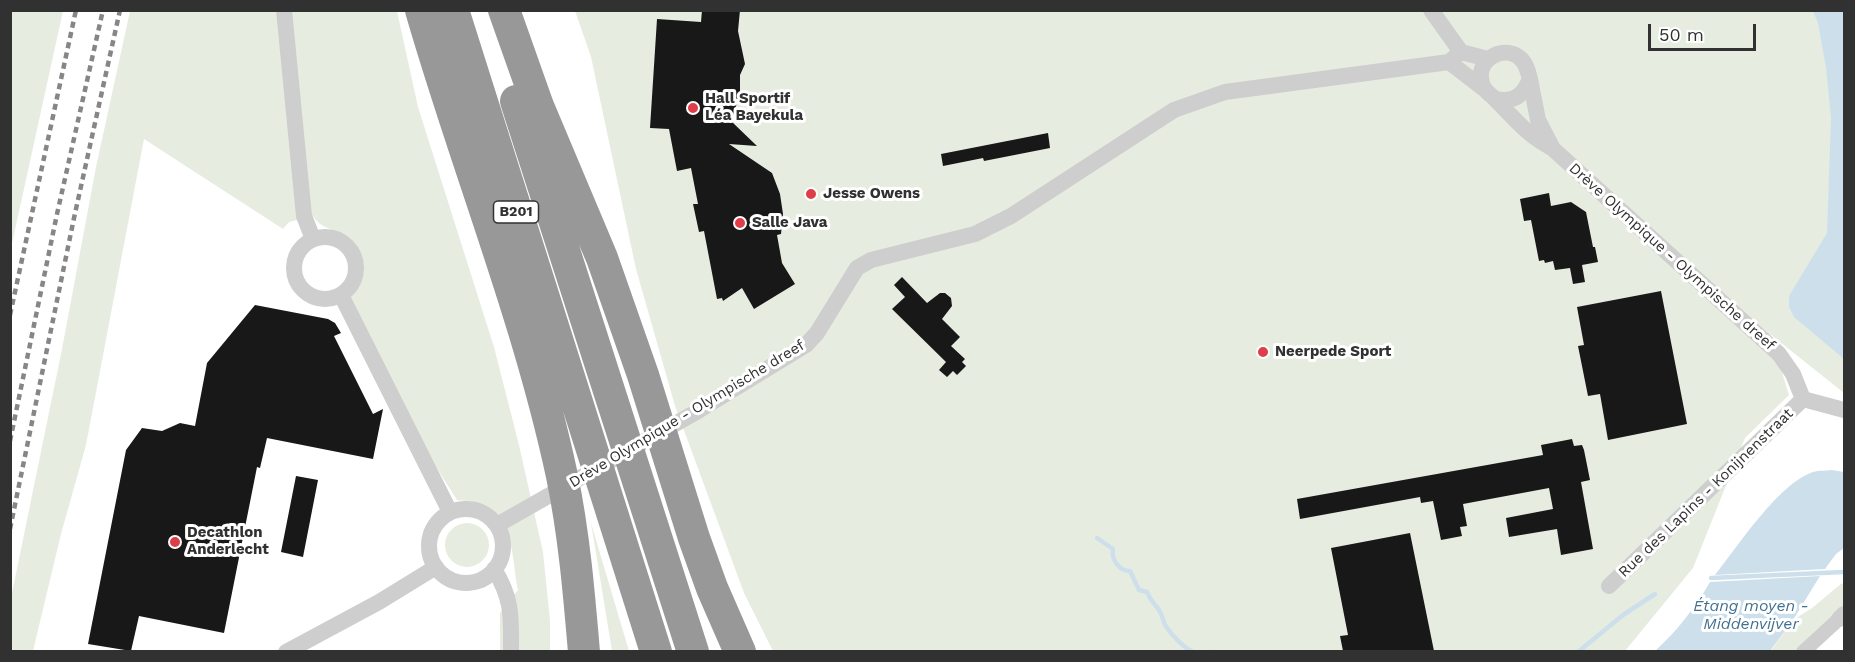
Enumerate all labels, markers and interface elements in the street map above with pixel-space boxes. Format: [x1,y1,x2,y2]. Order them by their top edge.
scale bar [1651,12,1759,50]
text: 50 m [1659,24,1704,45]
place label: Hall Sportif Léa Bayekula [705,90,803,125]
marker: Hall Sportif Léa Bayekula [686,101,700,115]
street label: Drève Olympique - Olympische dreef [1565,160,1779,354]
place label: Jesse Owens [823,185,920,203]
marker: Jesse Owens [804,187,818,201]
road number: B201 [494,201,538,223]
place label: Salle Java [752,214,828,232]
marker: Salle Java [733,216,747,230]
street label: Drève Olympique - Olympische dreef [566,336,808,492]
place label: Neerpede Sport [1275,343,1391,361]
marker: Neerpede Sport [1256,345,1270,359]
street label: Rue des Lapins - Konijnenstraat [1615,405,1797,581]
place label: Decathlon Anderlecht [187,524,269,559]
marker: Decathlon Anderlecht [168,535,182,549]
water label: Étang moyen - Middenvijver [1693,596,1809,634]

